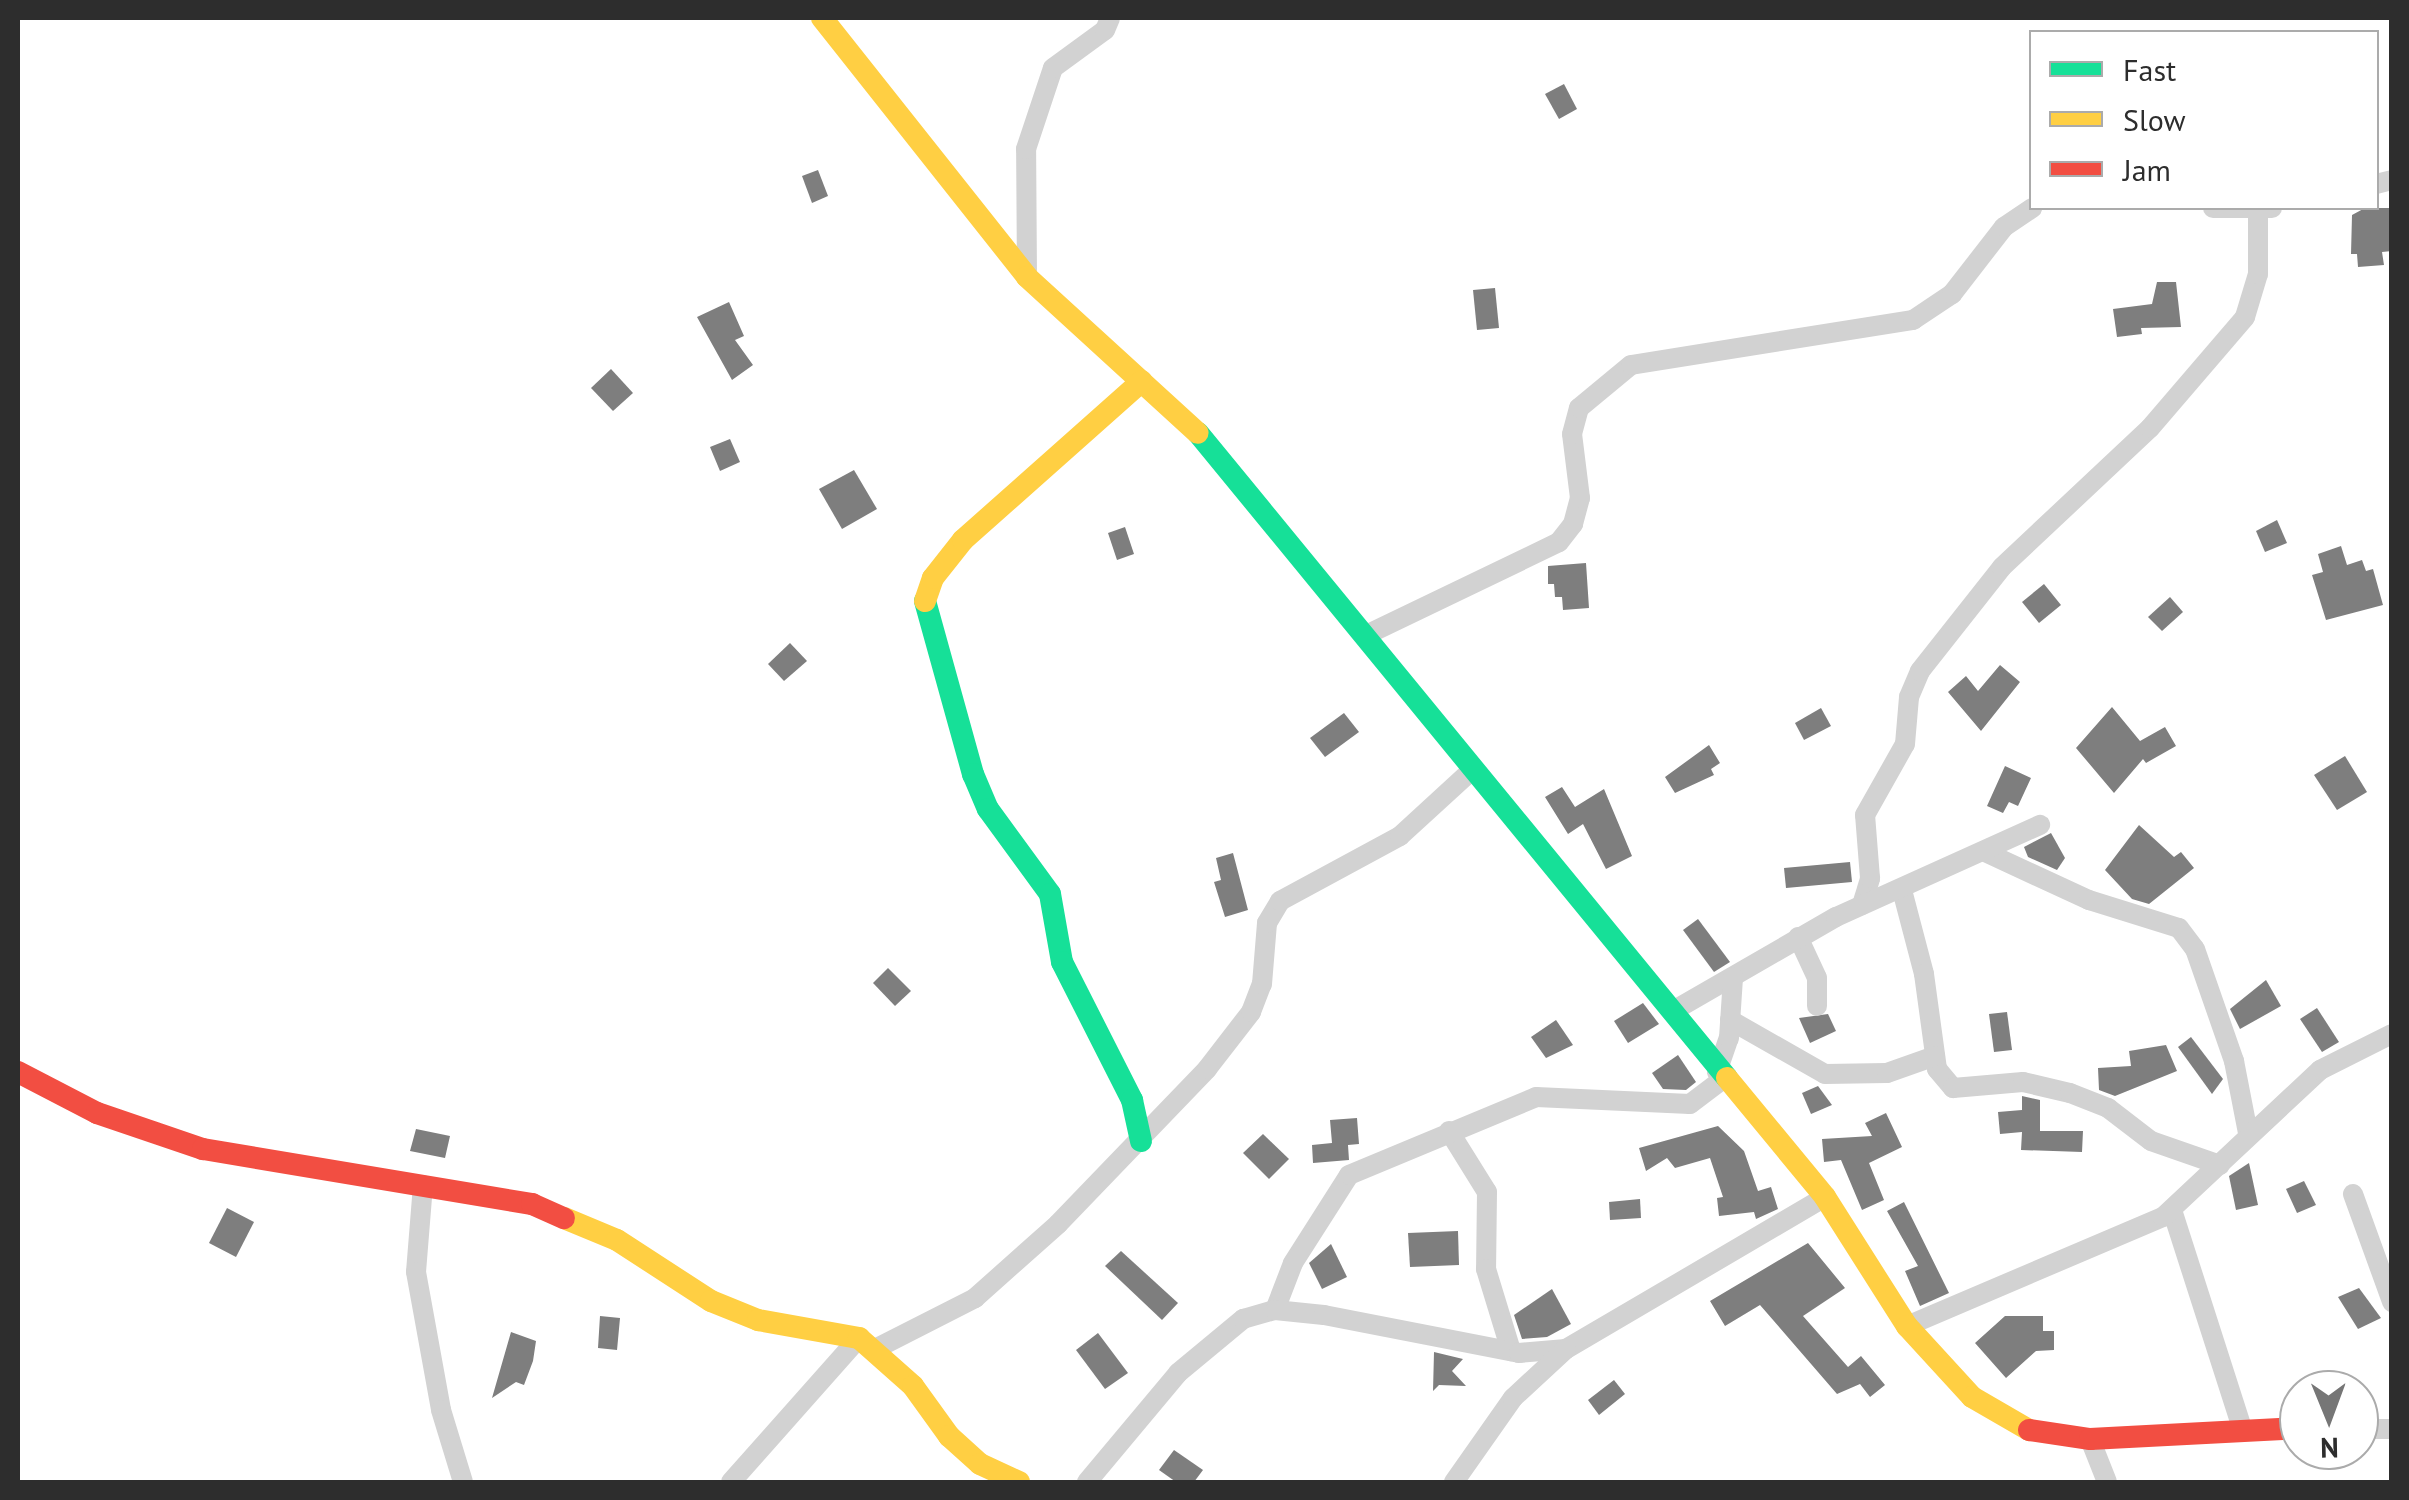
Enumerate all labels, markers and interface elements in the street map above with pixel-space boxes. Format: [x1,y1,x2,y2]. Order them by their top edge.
legend [2029,30,2379,210]
text: Fast [2123,50,2176,89]
text: Slow [2123,100,2186,139]
text: Jam [2123,150,2171,189]
north arrow [2279,1370,2379,1470]
text: N [2320,1430,2339,1467]

